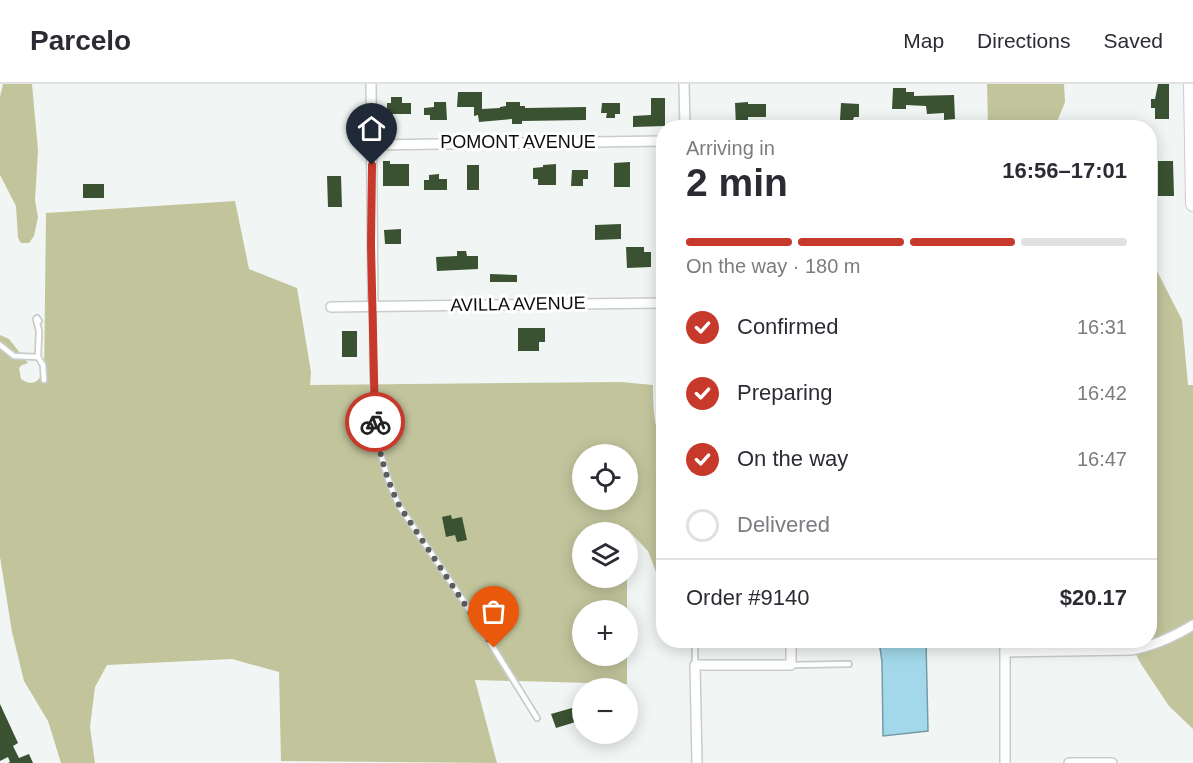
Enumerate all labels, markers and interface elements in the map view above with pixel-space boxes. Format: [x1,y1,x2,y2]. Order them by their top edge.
text: Parcelo [30,25,131,56]
text: Map [903,29,944,52]
text: Directions [977,29,1070,52]
text: Saved [1103,29,1163,52]
pin [346,103,397,165]
icon: home [355,112,388,145]
street label: POMONT AVENUE [440,132,596,152]
text: Arriving in [686,137,775,159]
text: 16:56–17:01 [1002,158,1127,183]
text: 2 min [686,161,788,204]
text: On the way · 180 m [686,255,861,277]
street label: AVILLA AVENUE [450,293,586,315]
icon: check [686,311,719,344]
text: Confirmed [737,314,838,339]
text: 16:31 [1077,316,1127,338]
icon: check [686,377,719,410]
text: Preparing [737,380,832,405]
text: 16:42 [1077,382,1127,404]
courier [345,392,405,452]
icon: bike [359,406,392,439]
icon: check [686,443,719,476]
map controls [572,444,638,744]
button: locate [572,444,638,510]
text: On the way [737,446,848,471]
text: 16:47 [1077,448,1127,470]
text: Delivered [737,512,830,537]
button: layers [572,522,638,588]
text: Order #9140 [686,585,810,610]
text: $20.17 [1060,585,1127,610]
pin [468,586,519,648]
icon: bag [477,595,510,628]
button: + [572,600,638,666]
button: − [572,678,638,744]

